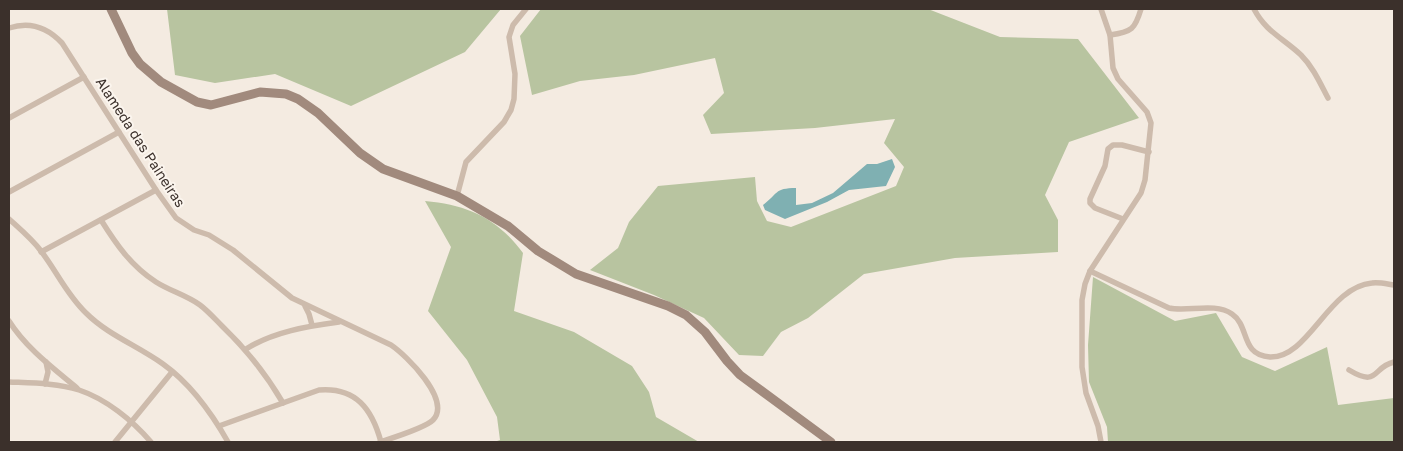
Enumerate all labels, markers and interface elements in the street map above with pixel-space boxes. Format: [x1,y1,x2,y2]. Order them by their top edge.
street label: Alameda das Paineiras [93,74,189,210]

